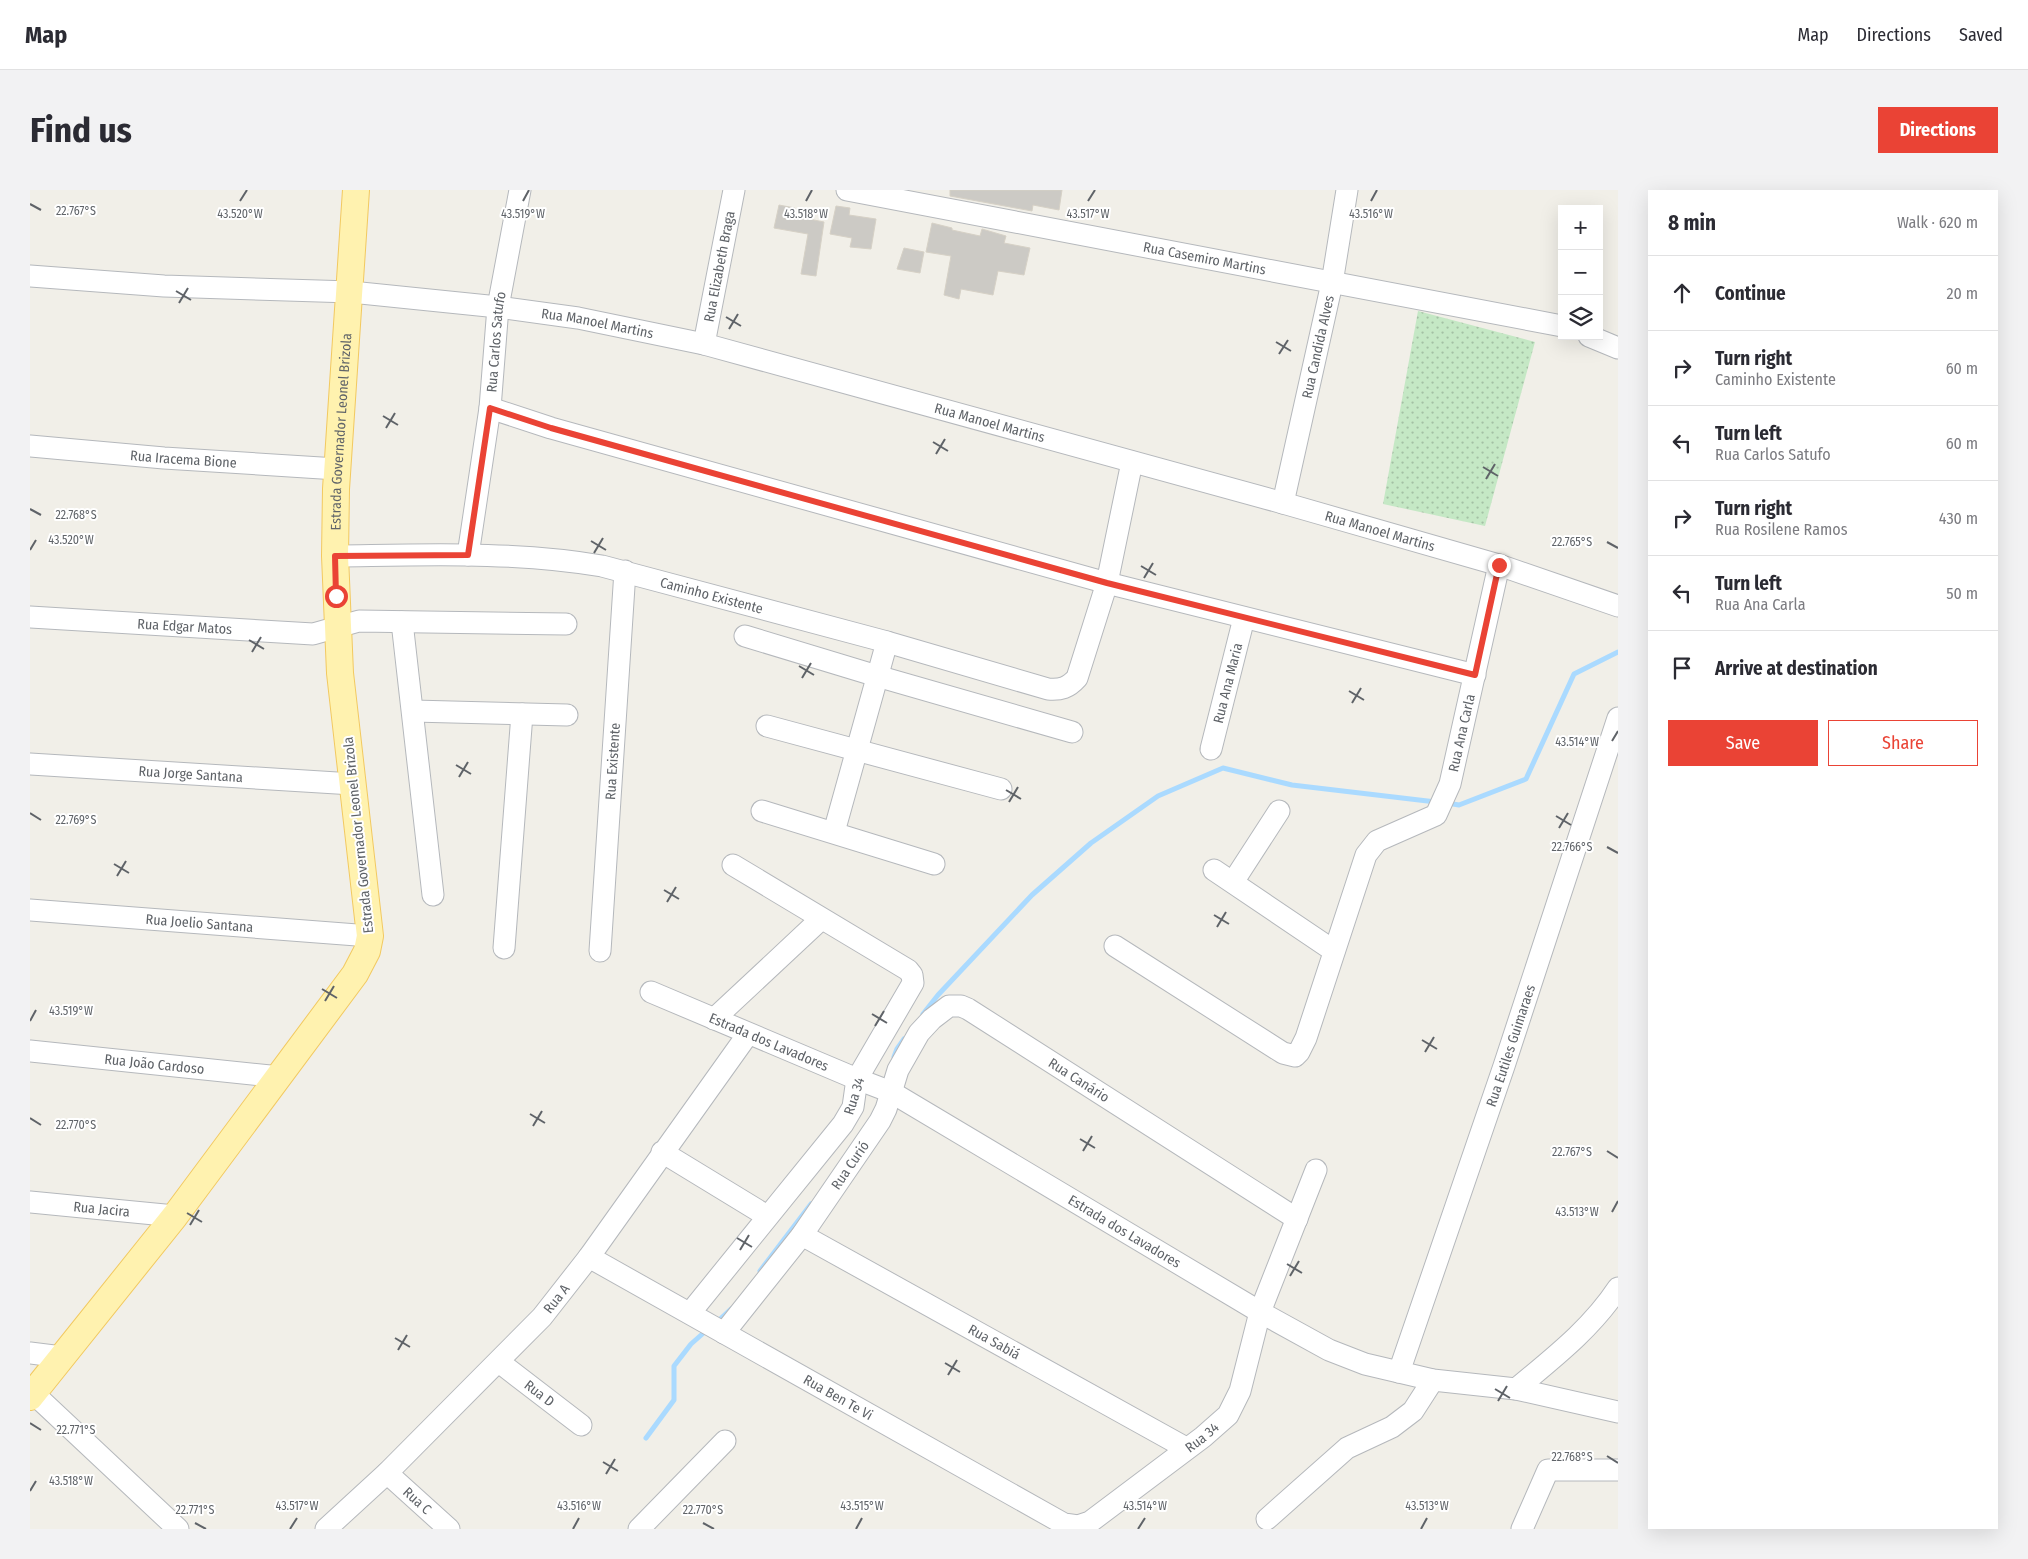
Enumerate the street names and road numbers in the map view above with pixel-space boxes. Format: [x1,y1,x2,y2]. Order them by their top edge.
street label: Rua Elizabeth Braga [700,209,739,324]
street label: Rua Casemiro Martins [1142,239,1267,278]
street label: Rua Carlos Satufo [483,290,510,393]
street label: Rua Candida Alves [1299,294,1338,400]
street label: Rua Manoel Martins [540,305,655,342]
street label: Estrada Governador Leonel Brizola [327,332,355,531]
street label: Rua Manoel Martins [932,400,1047,446]
street label: Rua Iracema Bione [129,447,237,472]
street label: Rua Manoel Martins [1323,507,1437,555]
street label: Caminho Existente [658,574,765,618]
street label: Rua Edgar Matos [137,615,233,638]
street label: Rua Ana Maria [1210,641,1246,725]
street label: Rua Ana Carla [1445,692,1479,774]
street label: Rua Existente [602,722,624,801]
street label: Estrada Governador Leonel Brizola [340,736,377,934]
street label: Rua Jorge Santana [138,763,243,786]
street label: Rua Joelio Santana [145,911,254,936]
street label: Rua Eutiles Guimaraes [1483,982,1539,1109]
street label: Estrada dos Lavadores [706,1009,831,1075]
street label: Rua João Cardoso [103,1051,205,1078]
street label: Rua Canário [1045,1055,1112,1106]
street label: Rua 34 [841,1075,869,1117]
street label: Rua Curió [828,1138,873,1193]
street label: Estrada dos Lavadores [1065,1192,1184,1272]
street label: Rua Jacira [73,1198,131,1221]
street label: Rua A [540,1280,574,1317]
street label: Rua Sabiá [965,1321,1023,1363]
street label: Rua Ben Te Vi [800,1371,876,1424]
street label: Rua D [521,1377,558,1410]
street label: Rua 34 [1182,1419,1223,1456]
street label: Rua C [399,1484,435,1518]

